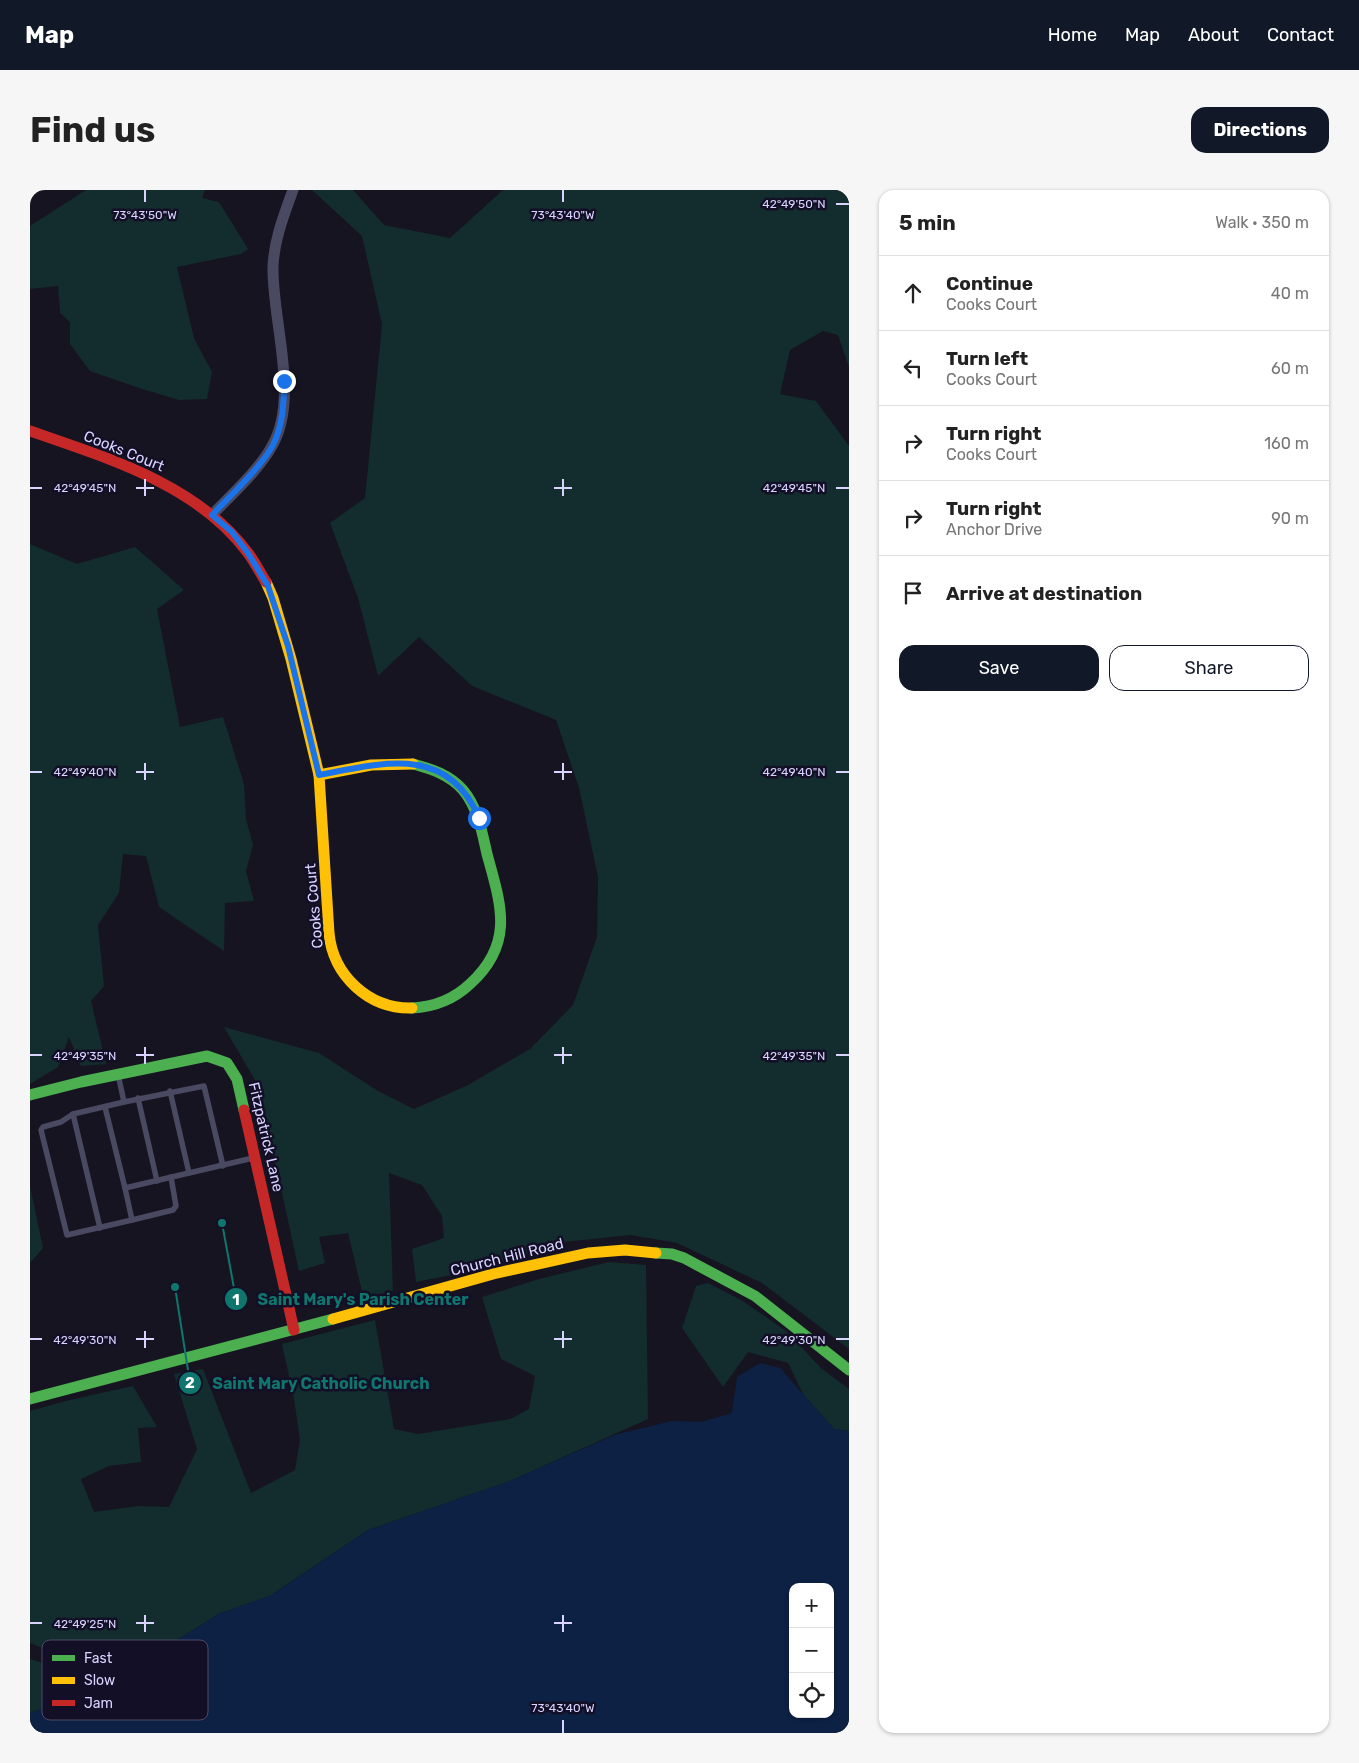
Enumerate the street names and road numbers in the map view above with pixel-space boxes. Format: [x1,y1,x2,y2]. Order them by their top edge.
street label: Cooks Court [81,427,167,475]
street label: Cooks Court [301,863,327,949]
street label: Fitzpatrick Lane [245,1080,287,1194]
street label: Church Hill Road [449,1234,565,1280]

